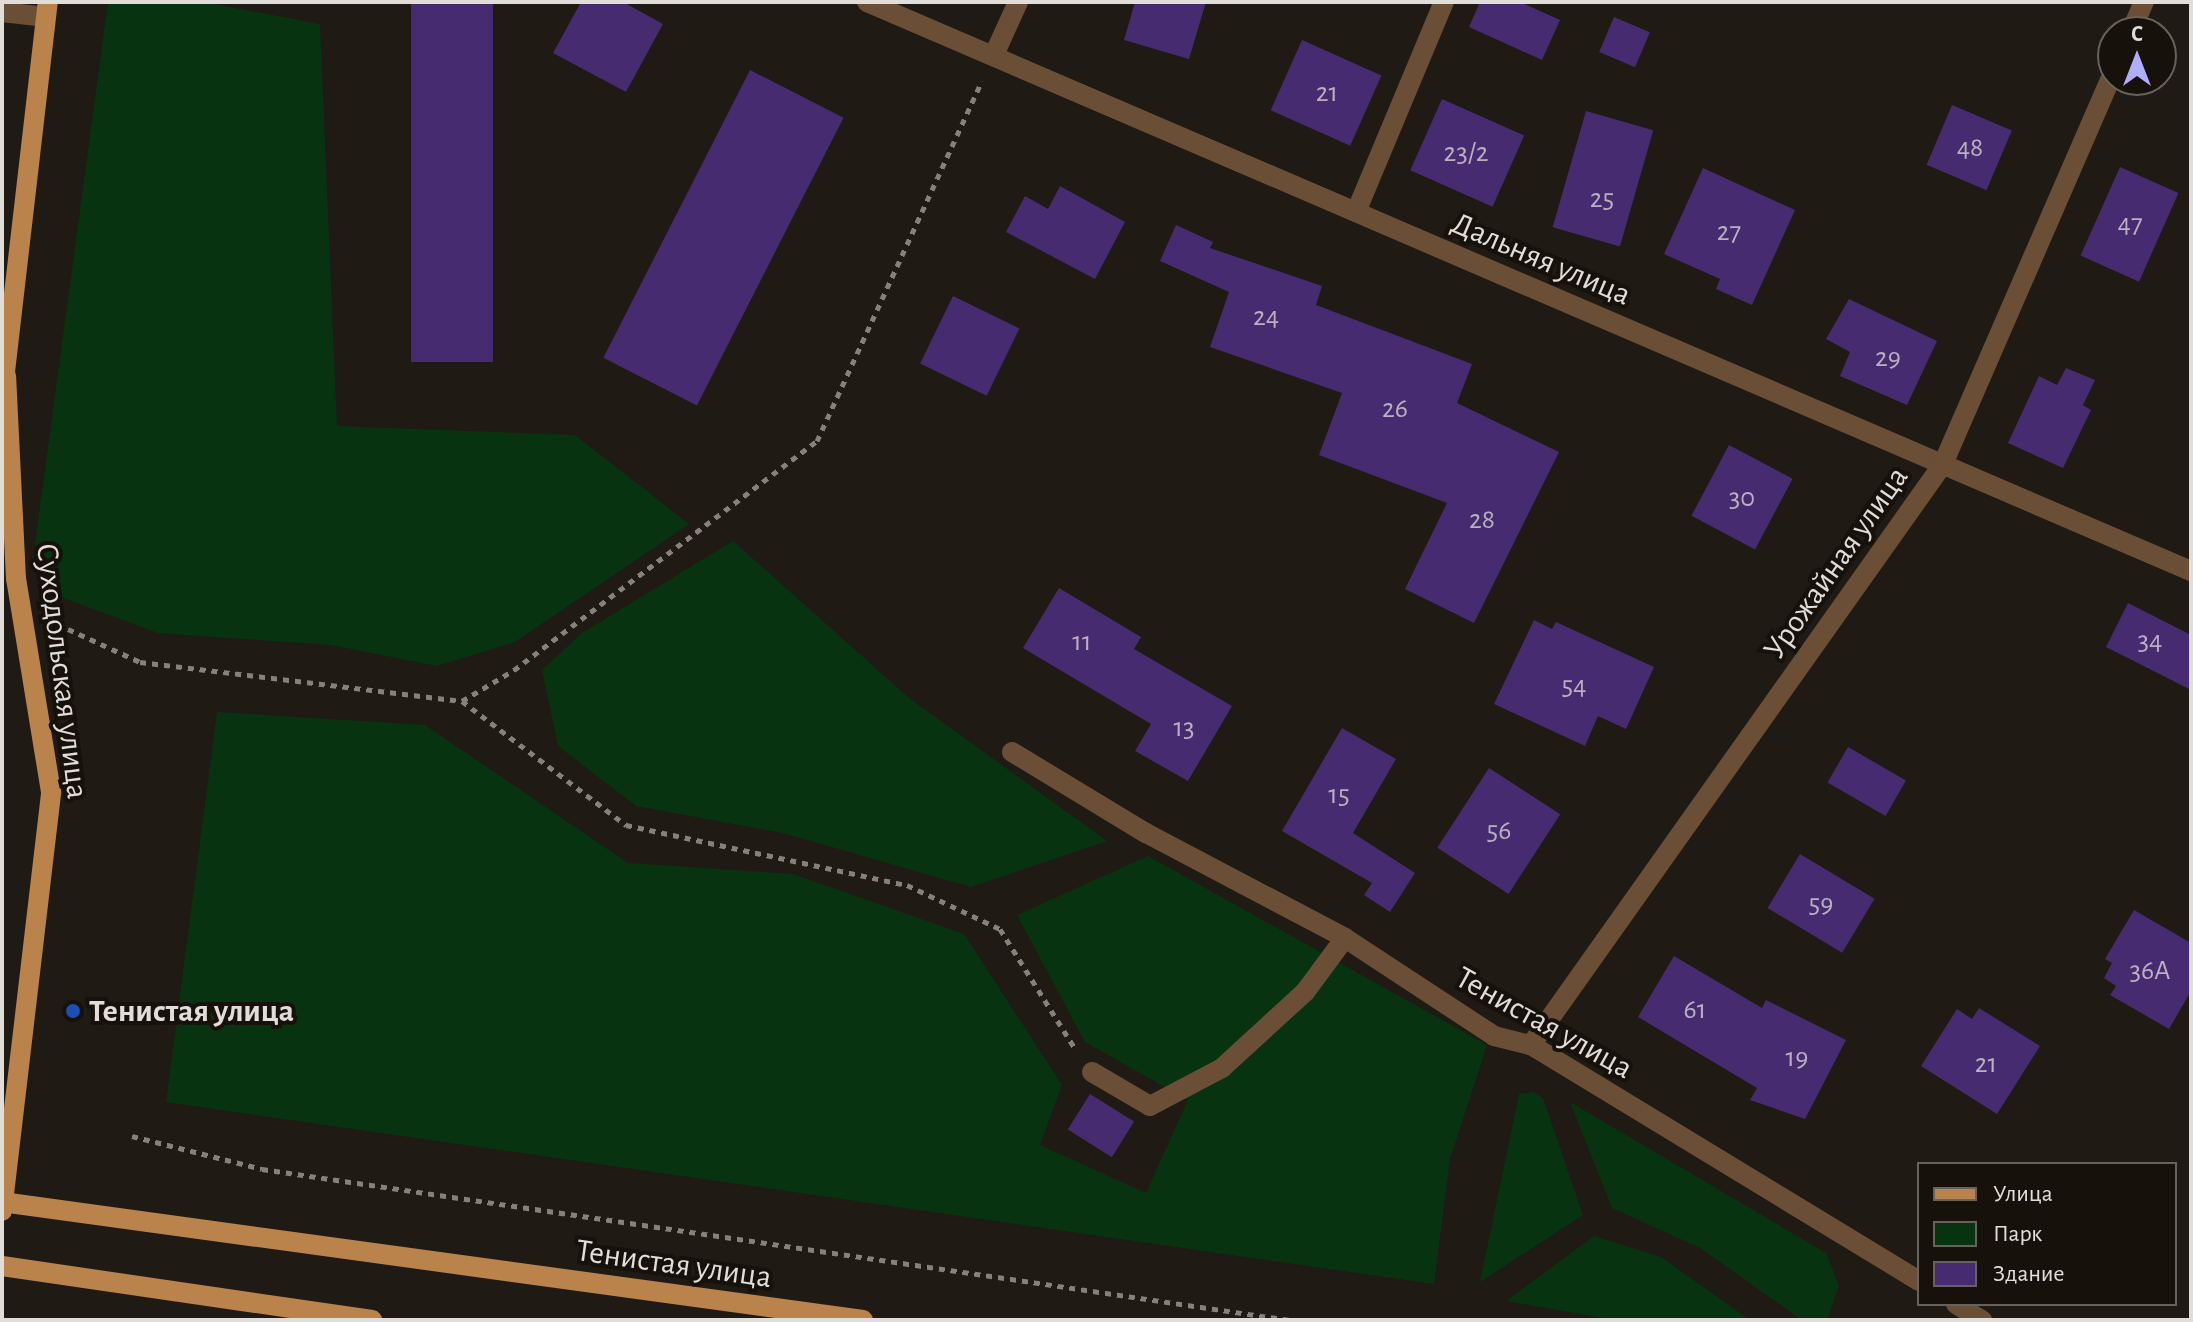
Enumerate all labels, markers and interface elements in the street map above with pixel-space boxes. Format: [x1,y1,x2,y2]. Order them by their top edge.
north arrow [2097,16,2177,96]
text: С [2131,23,2143,45]
house number: 21 [1316,76,1338,110]
house number: 48 [1957,131,1983,165]
house number: 23/2 [1443,136,1489,170]
house number: 25 [1590,182,1614,216]
street label: Дальняя улица [1446,204,1636,314]
house number: 47 [2117,207,2143,241]
house number: 27 [1717,215,1741,249]
house number: 24 [1253,300,1279,334]
house number: 29 [1875,341,1901,375]
house number: 26 [1382,392,1408,426]
street label: Урожайная улица [1755,459,1917,667]
house number: 30 [1729,481,1755,515]
house number: 28 [1469,503,1495,537]
street label: Суходольская улица [27,541,97,801]
house number: 34 [2137,624,2163,658]
house number: 11 [1072,625,1092,659]
house number: 54 [1561,669,1587,703]
house number: 13 [1173,711,1195,745]
house number: 15 [1328,778,1350,812]
house number: 56 [1487,814,1511,848]
house number: 59 [1809,887,1833,921]
house number: 36А [2129,954,2171,988]
street label: Тенистая улица [1449,959,1639,1087]
place label: Тенистая улица [89,992,294,1030]
house number: 61 [1684,993,1706,1027]
marker: Тенистая улица [64,1002,82,1020]
house number: 19 [1786,1041,1808,1075]
house number: 21 [1975,1047,1997,1081]
legend [1917,1162,2177,1306]
text: Улица [1993,1182,2053,1206]
text: Парк [1993,1222,2042,1246]
street label: Тенистая улица [574,1231,774,1297]
text: Здание [1993,1262,2064,1286]

